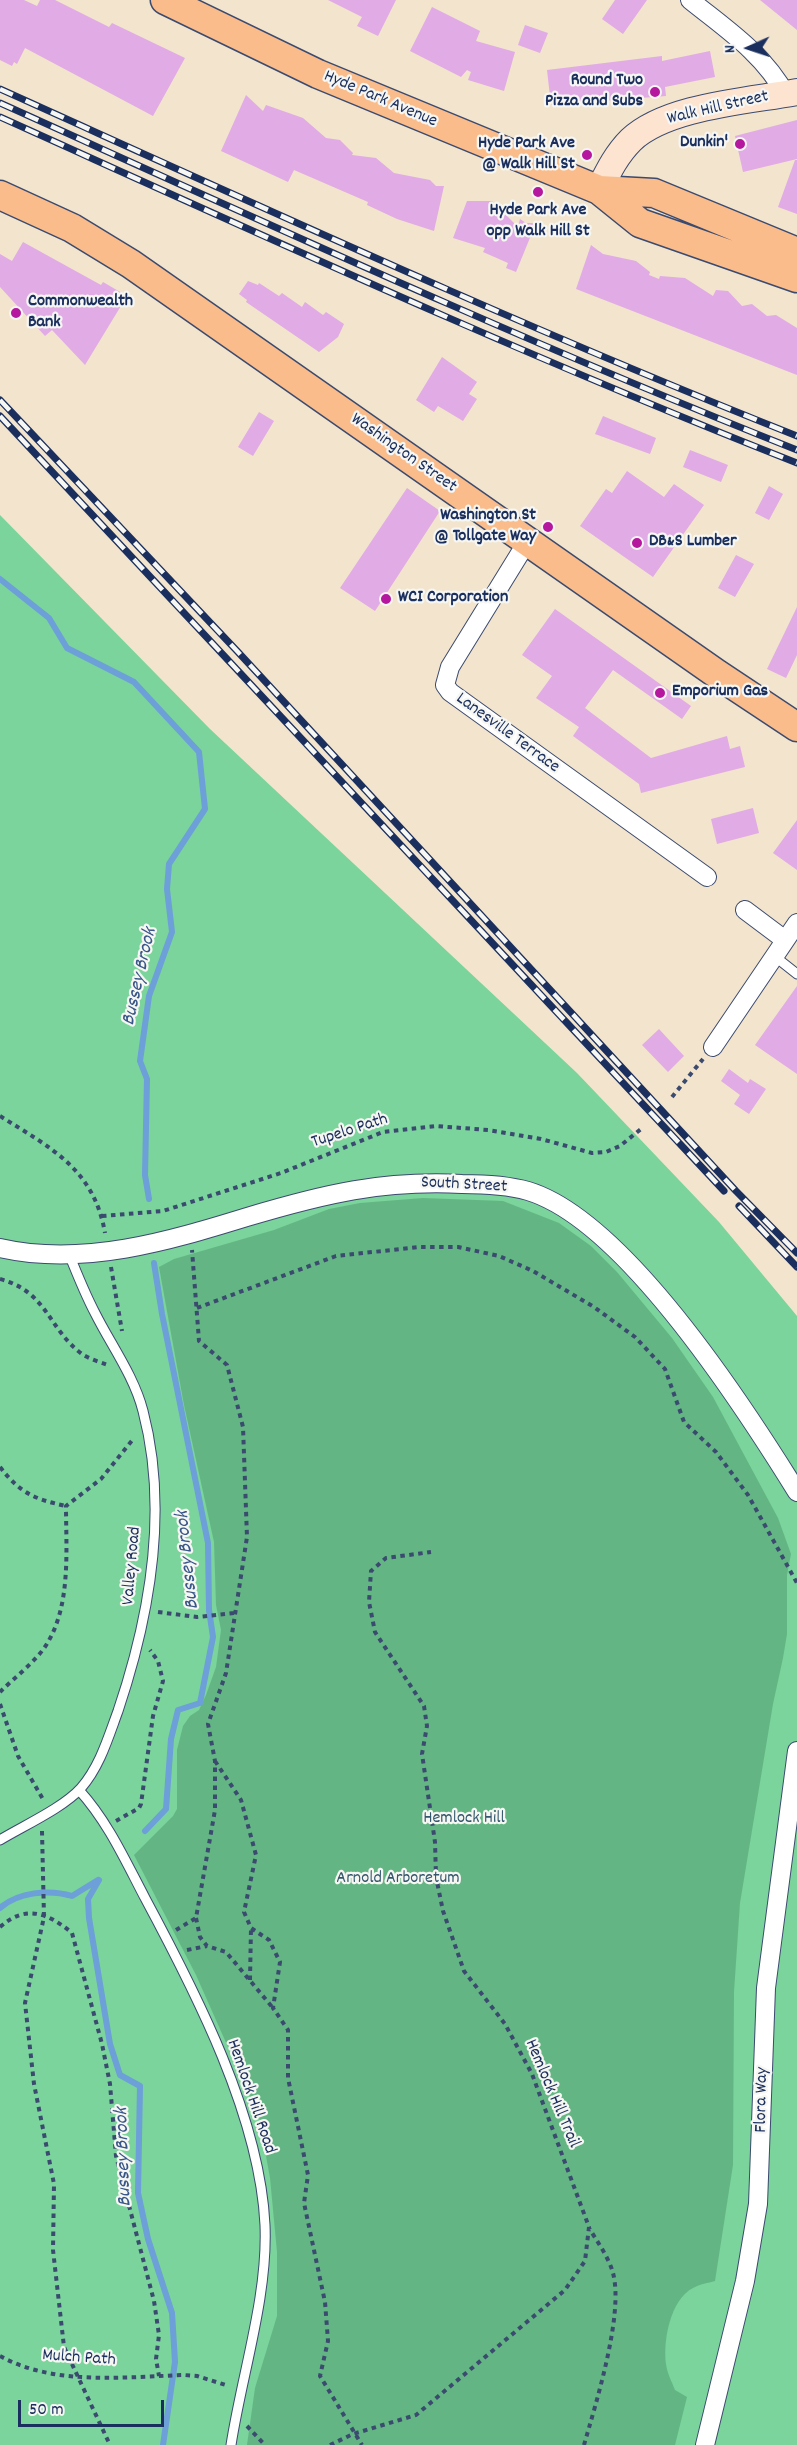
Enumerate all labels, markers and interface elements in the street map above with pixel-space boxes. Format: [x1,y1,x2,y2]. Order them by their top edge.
north arrow [719,18,779,78]
text: N [719,44,742,54]
street label: Hyde Park Avenue [320,66,440,134]
place label: Round Two Pizza and Subs [545,71,643,113]
marker: Round Two Pizza and Subs [648,85,662,99]
street label: Walk Hill Street [665,87,771,131]
place label: Dunkin' [680,133,728,155]
place label: Hyde Park Ave @ Walk Hill St [478,134,575,176]
marker: Dunkin' [733,137,747,151]
marker: Hyde Park Ave @ Walk Hill St [580,148,594,162]
marker: Hyde Park Ave opp Walk Hill St [531,185,545,199]
place label: Hyde Park Ave opp Walk Hill St [486,201,590,244]
place label: Commonwealth Bank [28,292,133,334]
marker: Commonwealth Bank [9,306,23,320]
street label: Washington Street [346,409,460,499]
place label: Washington St @ Tollgate Way [434,506,536,548]
marker: Washington St @ Tollgate Way [541,520,555,534]
place label: DB&S Lumber [649,532,737,554]
marker: DB&S Lumber [630,536,644,550]
place label: WCI Corporation [398,588,508,610]
marker: WCI Corporation [379,592,393,606]
place label: Emporium Gas [672,682,768,704]
marker: Emporium Gas [653,686,667,700]
street label: Lanesville Terrace [451,689,563,779]
water label: Bussey Brook [118,926,164,1028]
street label: Tupelo Path [309,1110,391,1154]
street label: South Street [420,1173,508,1199]
water label: Bussey Brook [172,1509,206,1611]
street label: Valley Road [119,1526,147,1606]
park label: Hemlock Hill [423,1809,505,1831]
park label: Arnold Arboretum [336,1869,460,1891]
street label: Hemlock Hill Road [220,2037,280,2157]
street label: Hemlock Hill Trail [518,2037,584,2151]
street label: Flora Way [752,2067,774,2133]
water label: Bussey Brook [111,2107,139,2207]
street label: Mulch Path [41,2346,117,2372]
scale bar [21,2388,166,2426]
text: 50 m [29,2398,64,2423]

